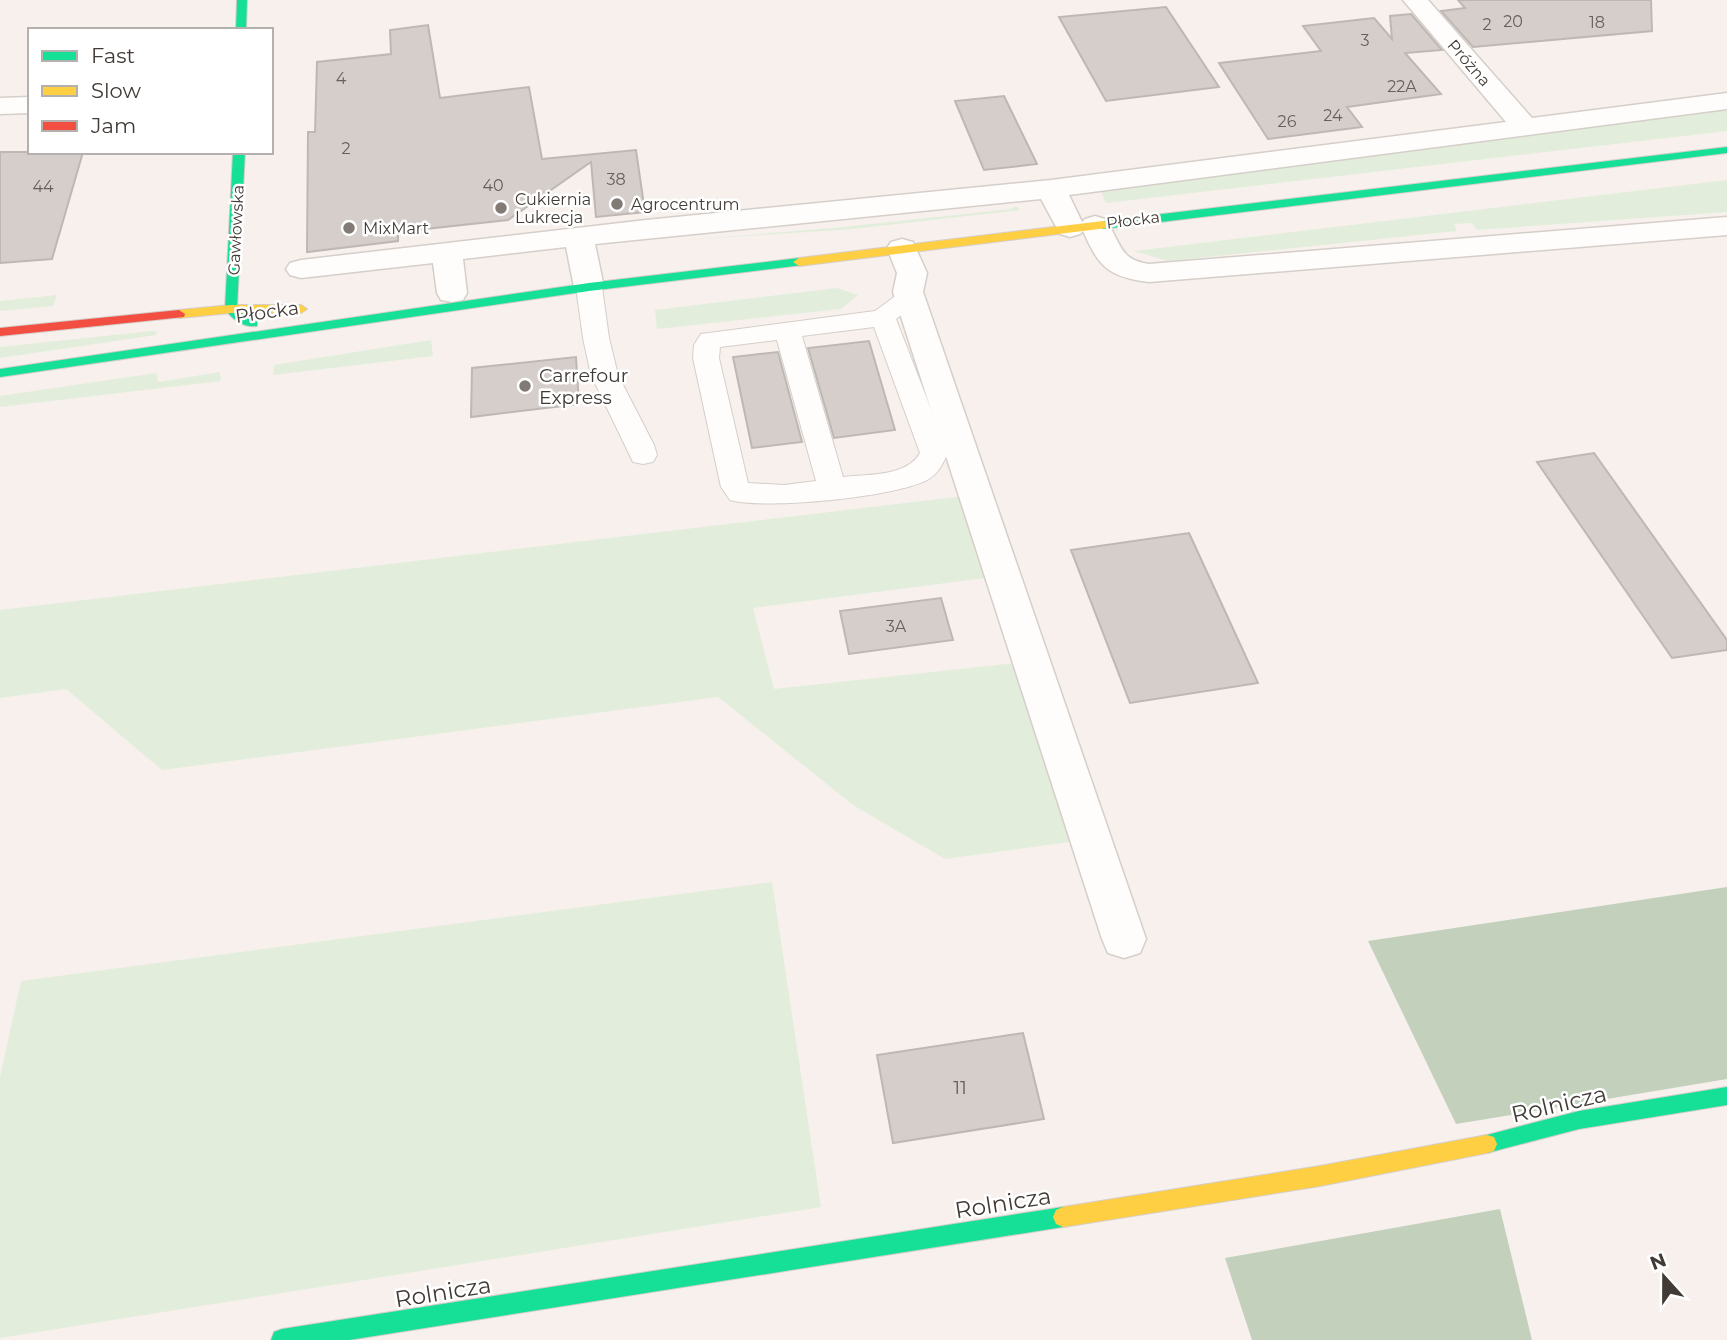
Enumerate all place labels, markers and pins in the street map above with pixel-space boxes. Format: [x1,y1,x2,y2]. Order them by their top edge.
place label: Cukiernia Lukrecja [515,190,591,227]
place label: Agrocentrum [631,195,740,214]
marker: Agrocentrum [609,196,625,212]
marker: Cukiernia Lukrecja [493,200,509,216]
place label: MixMart [363,219,430,238]
marker: MixMart [341,220,357,236]
place label: Carrefour Express [539,364,628,409]
marker: Carrefour Express [517,378,533,394]

